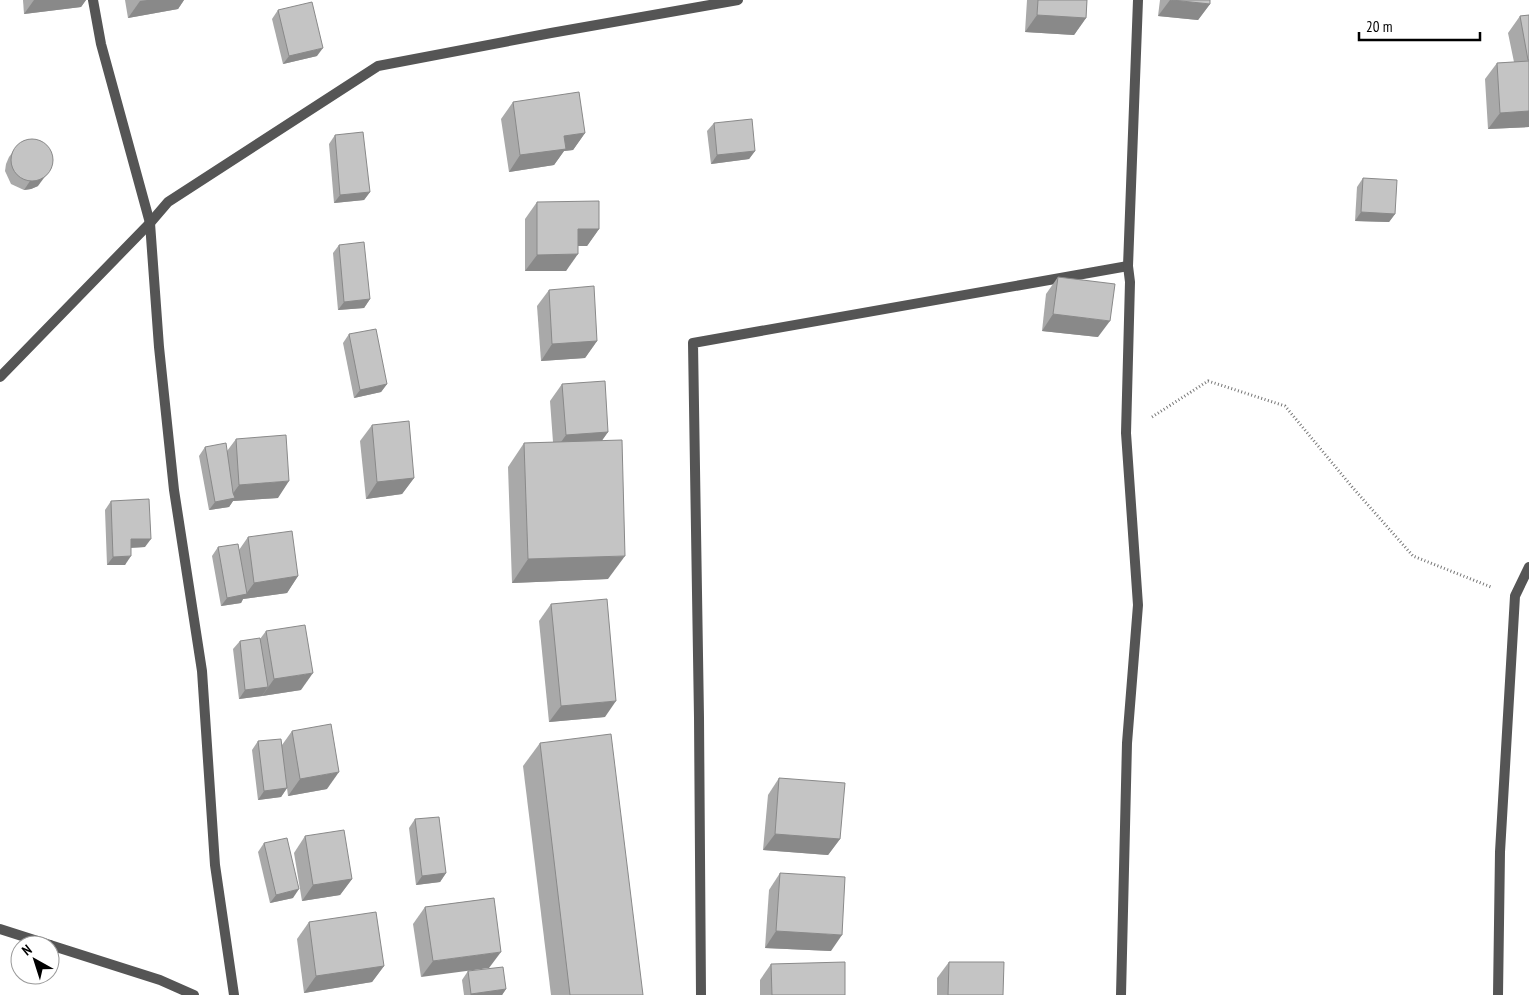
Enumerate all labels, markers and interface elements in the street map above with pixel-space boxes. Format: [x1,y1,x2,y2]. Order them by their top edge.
scale bar [1359,10,1480,42]
text: 20 m [1366,17,1392,36]
north arrow [10,935,60,985]
text: N [18,941,35,959]

